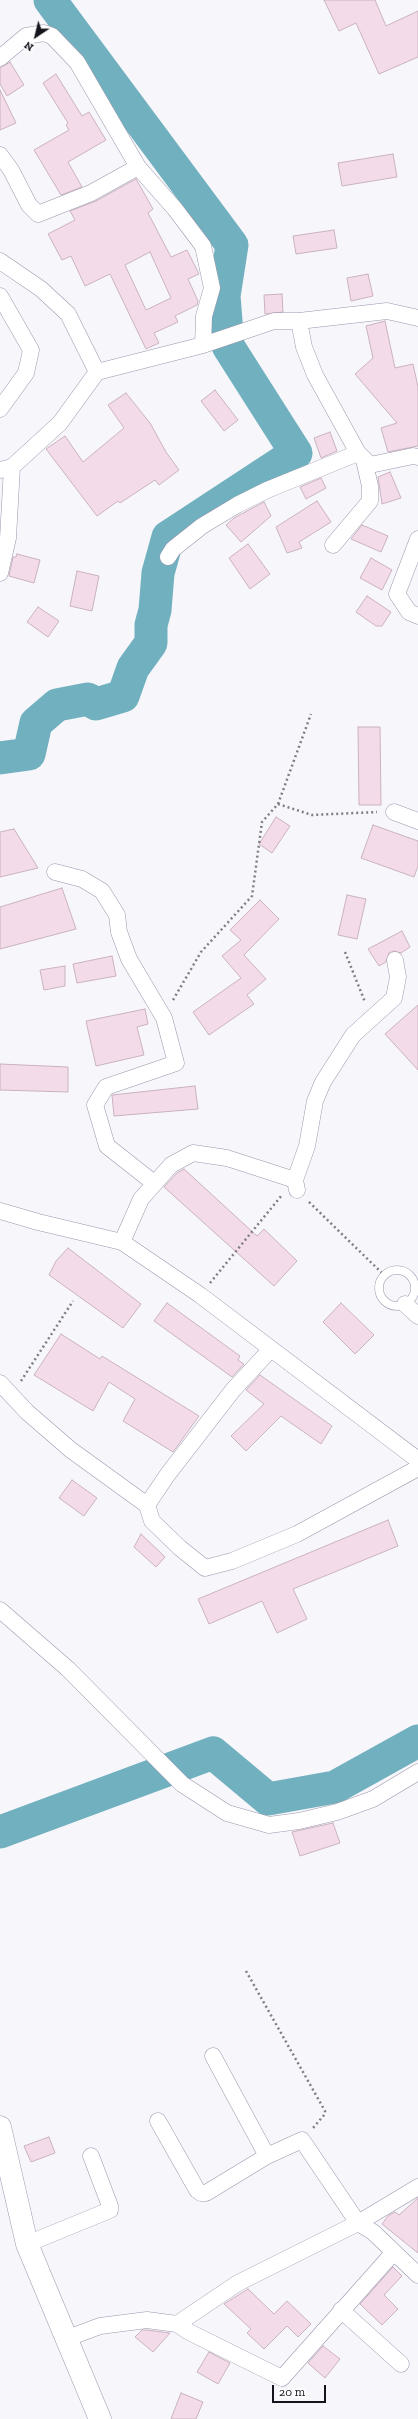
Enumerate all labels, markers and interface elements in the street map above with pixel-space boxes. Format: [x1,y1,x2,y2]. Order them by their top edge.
north arrow [16,16,56,56]
text: N [22,39,36,54]
scale bar [274,2377,328,2403]
text: 20 m [279,2385,305,2399]

